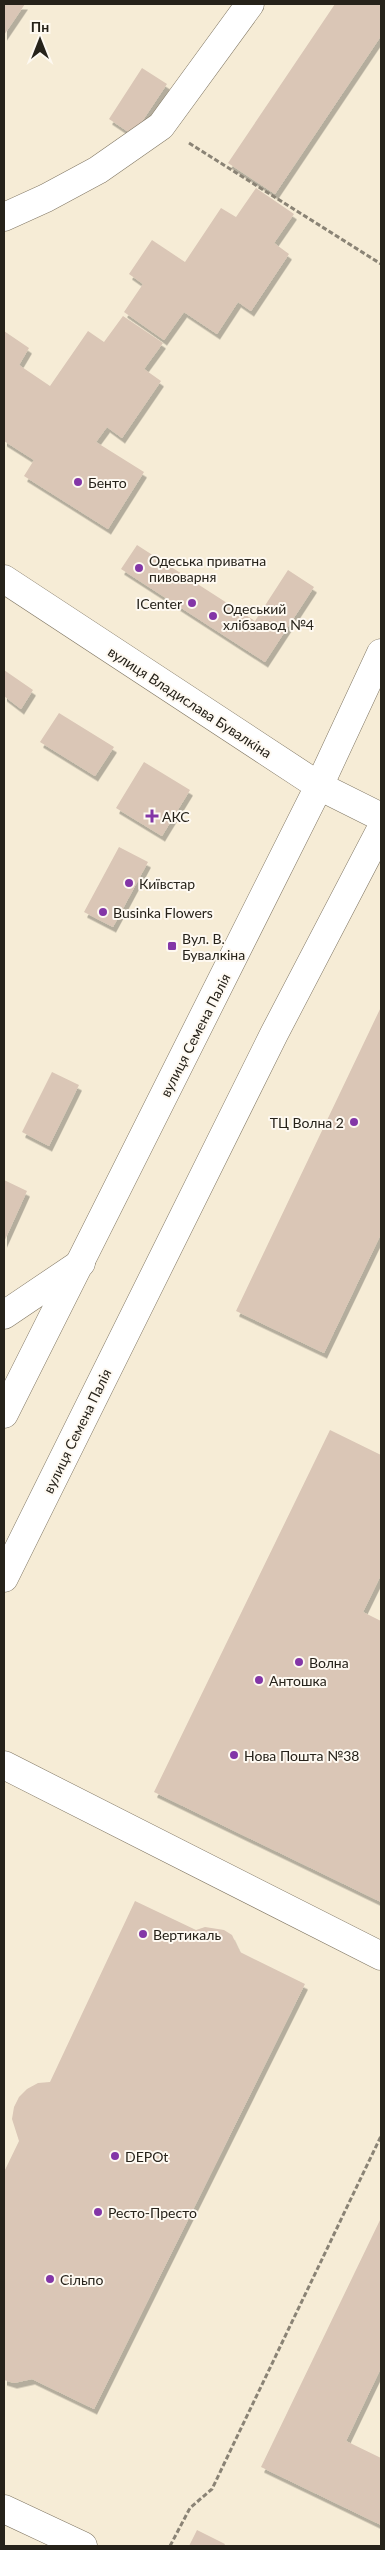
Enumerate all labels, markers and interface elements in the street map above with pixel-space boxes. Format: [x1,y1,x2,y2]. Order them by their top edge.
north arrow [15,15,65,65]
text: Пн [31,18,49,35]
place label: Бенто [88,474,127,491]
marker: Бенто [72,476,84,488]
place label: Одеська приватна пивоварня [149,552,266,585]
marker: Одеська приватна пивоварня [133,562,145,574]
place label: ICenter [136,595,182,612]
marker: ICenter [186,597,198,609]
place label: Одеський хлібзавод №4 [223,600,314,633]
marker: Одеський хлібзавод №4 [207,610,219,622]
street label: вулиця Владислава Бувалкіна [105,643,275,761]
place label: АКС [162,808,190,825]
marker: АКС [146,810,158,822]
place label: Київстар [139,875,195,892]
marker: Київстар [123,877,135,889]
place label: Businka Flowers [113,904,213,921]
marker: Businka Flowers [97,906,109,918]
place label: Вул. В. Бувалкіна [182,930,245,963]
marker: Вул. В. Бувалкіна [166,940,178,952]
street label: вулиця Семена Палія [156,970,234,1100]
place label: ТЦ Волна 2 [270,1114,344,1131]
marker: ТЦ Волна 2 [348,1116,360,1128]
street label: вулиця Семена Палія [39,1366,115,1496]
place label: Волна [309,1654,349,1671]
marker: Волна [293,1656,305,1668]
place label: Антошка [269,1672,327,1689]
marker: Антошка [253,1674,265,1686]
place label: Нова Пошта №38 [244,1747,359,1764]
marker: Нова Пошта №38 [228,1749,240,1761]
place label: Вертикаль [153,1926,222,1943]
marker: Вертикаль [137,1928,149,1940]
place label: DEPOt [125,2148,168,2165]
marker: DEPOt [109,2150,121,2162]
place label: Ресто-Престо [108,2204,197,2221]
marker: Ресто-Престо [92,2206,104,2218]
place label: Сільпо [60,2271,103,2288]
marker: Сільпо [44,2273,56,2285]

